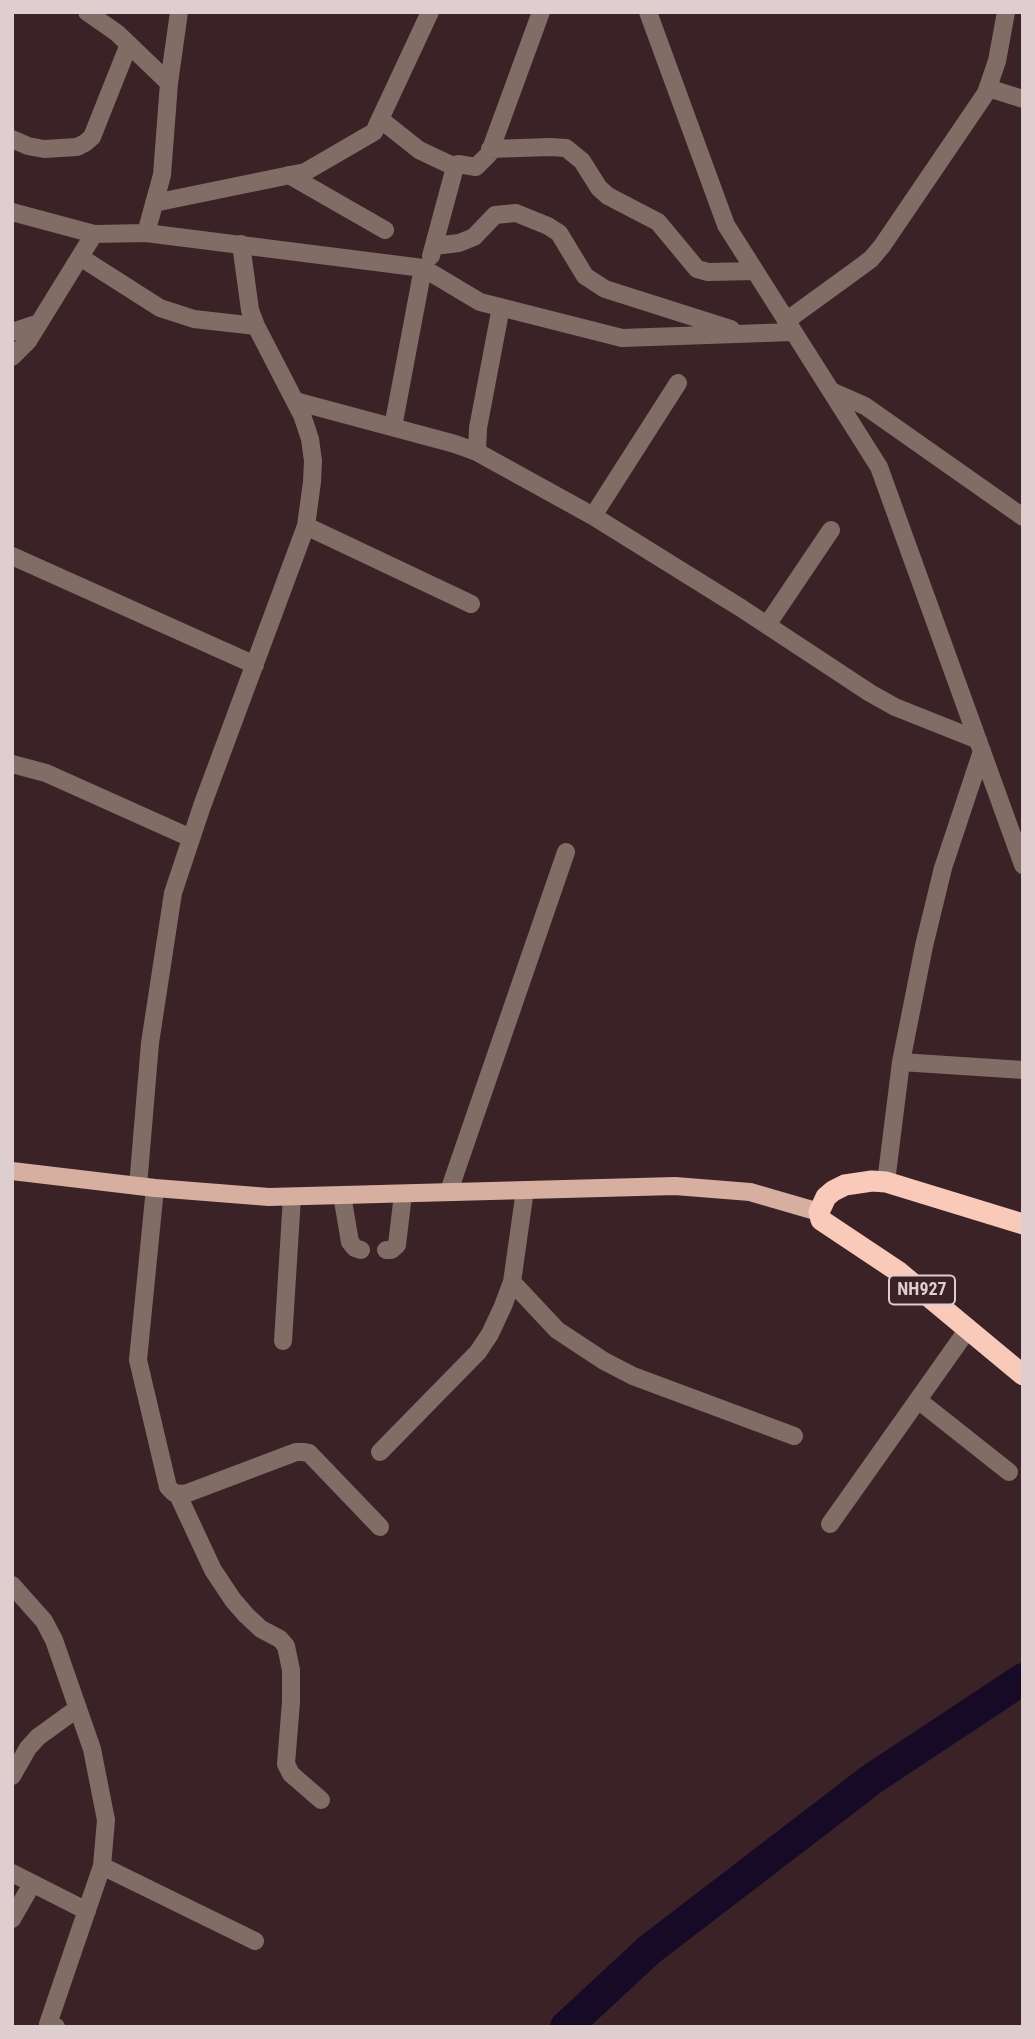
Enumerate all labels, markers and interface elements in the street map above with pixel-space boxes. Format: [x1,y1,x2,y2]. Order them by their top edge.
road number: NH927 [889,1275,955,1304]

